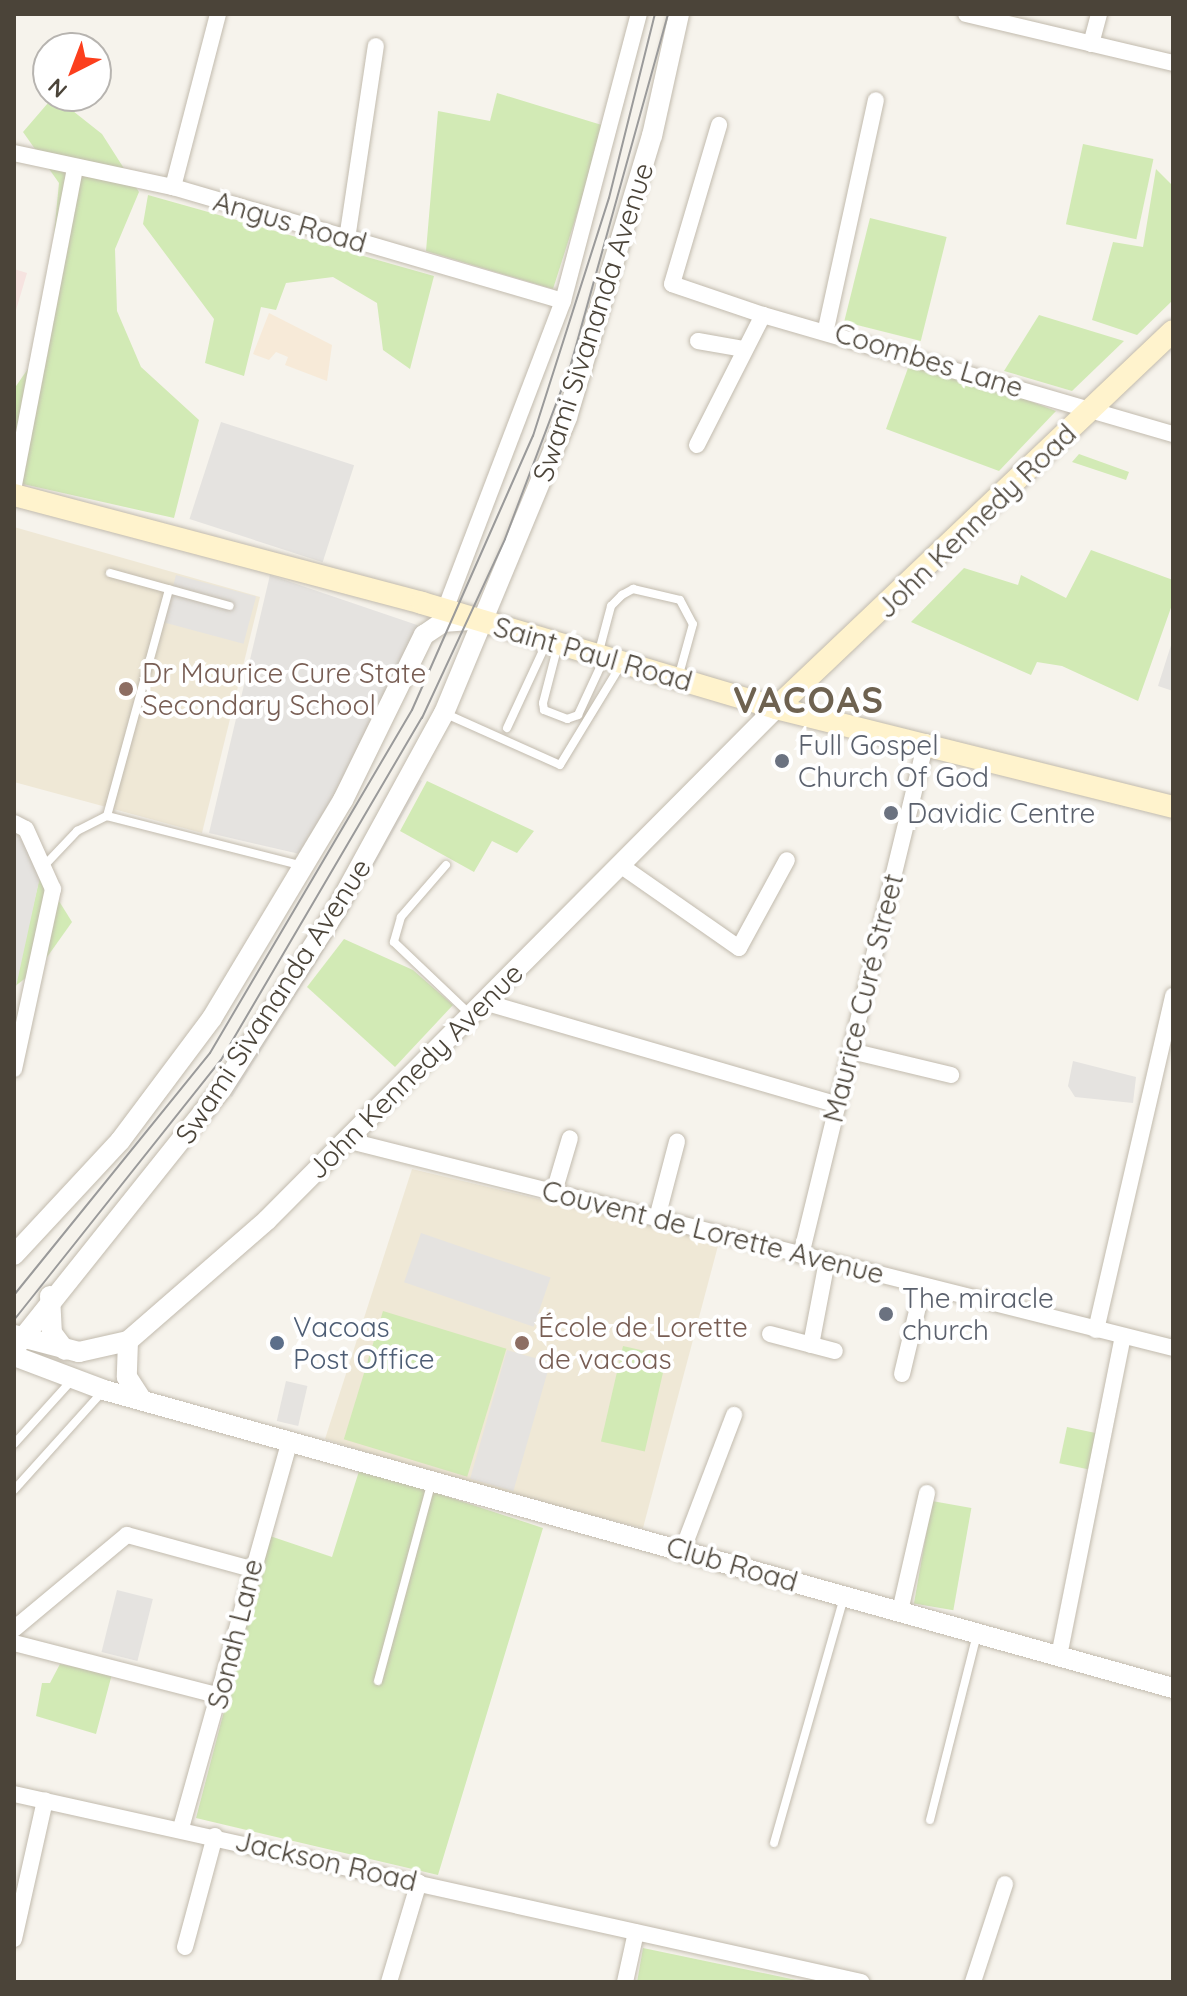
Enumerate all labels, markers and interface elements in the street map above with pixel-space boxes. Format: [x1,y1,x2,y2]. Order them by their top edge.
north arrow [32,32,112,112]
text: N [42,73,73,104]
street label: Swami Sivananda Avenue [526,158,660,486]
street label: Angus Road [210,184,370,260]
street label: Coombes Lane [831,315,1027,405]
street label: John Kennedy Road [869,417,1083,625]
street label: Saint Paul Road [490,610,696,698]
place label: Dr Maurice Cure State Secondary School [142,656,426,722]
district label: VACOAS [733,678,885,722]
marker: Dr Maurice Cure State Secondary School [117,680,135,698]
place label: Full Gospel Church Of God [798,728,989,794]
marker: Full Gospel Church Of God [773,752,791,770]
place label: Davidic Centre [907,796,1095,830]
marker: Davidic Centre [882,804,900,822]
street label: Swami Sivananda Avenue [168,852,378,1150]
street label: Maurice Curé Street [816,870,910,1126]
street label: John Kennedy Avenue [300,956,530,1186]
street label: Couvent de Lorette Avenue [539,1173,887,1291]
place label: The miracle church [902,1281,1054,1347]
marker: The miracle church [877,1305,895,1323]
place label: Vacoas Post Office [293,1310,434,1376]
place label: École de Lorette de vacoas [538,1310,748,1376]
marker: Vacoas Post Office [268,1334,286,1352]
marker: École de Lorette de vacoas [513,1334,531,1352]
street label: Club Road [663,1529,801,1599]
street label: Sonah Lane [200,1556,270,1712]
street label: Jackson Road [232,1824,420,1898]

